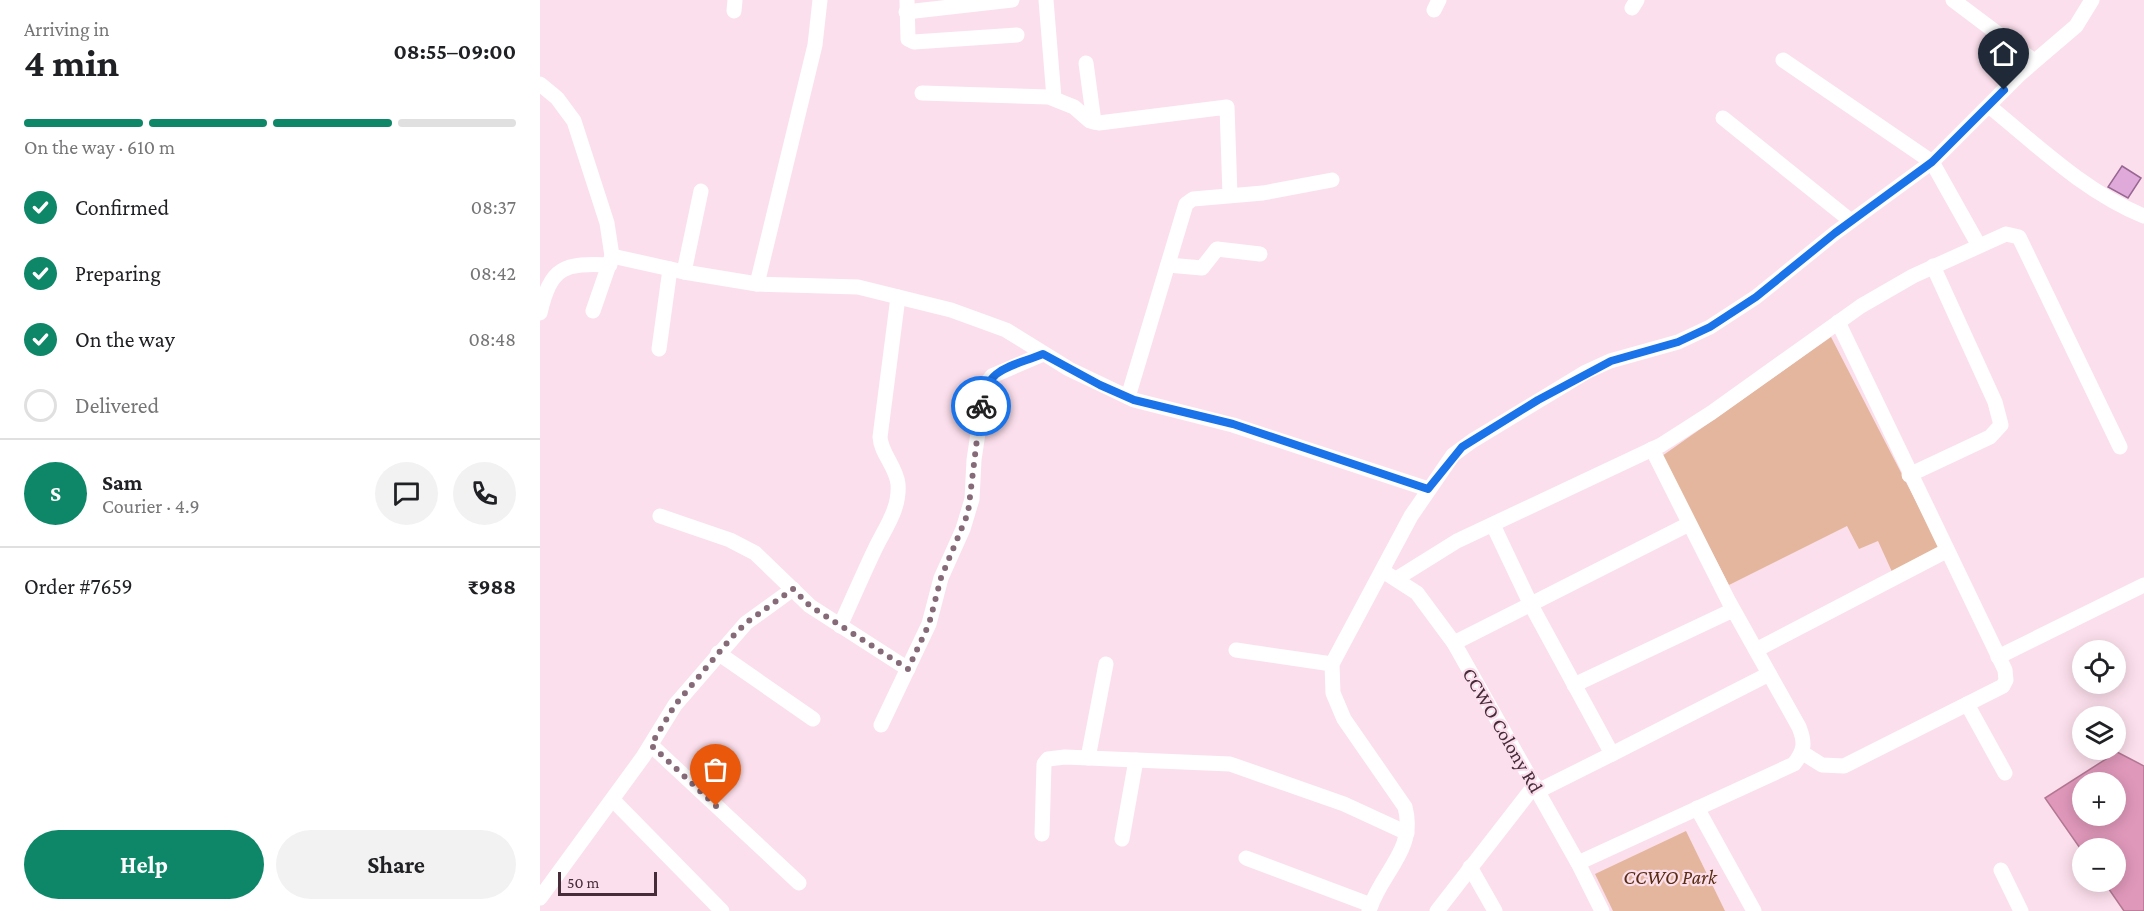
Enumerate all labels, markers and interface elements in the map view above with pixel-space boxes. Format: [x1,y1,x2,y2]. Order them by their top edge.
text: Arriving in [24,18,109,40]
pin [1978,28,2029,90]
icon: home [1987,37,2020,70]
text: 08:55–09:00 [393,39,516,64]
text: 4 min [24,41,119,84]
text: On the way · 610 m [24,136,175,158]
icon: check [24,191,57,224]
text: Confirmed [75,195,169,220]
text: 08:37 [471,196,516,218]
icon: check [24,257,57,290]
text: Preparing [75,261,161,286]
text: 08:42 [470,262,516,284]
icon: check [24,323,57,356]
text: On the way [75,327,175,352]
text: 08:48 [468,328,516,350]
courier [951,376,1011,436]
icon: bike [965,390,998,423]
text: Delivered [75,393,159,418]
button: chat [375,462,438,525]
button: phone [453,462,516,525]
text: Sam [102,470,142,495]
text: S [50,481,61,506]
text: Courier · 4.9 [102,495,200,517]
text: Order #7659 [24,574,133,599]
text: ₹988 [467,574,516,599]
map controls [2072,640,2126,892]
button: locate [2072,640,2126,694]
street label: CCWO Colony Rd [1457,664,1548,797]
button: layers [2072,706,2126,760]
pin [690,744,741,806]
icon: bag [699,753,732,786]
button: + [2072,772,2126,826]
button: Help [24,830,264,899]
button: Share [276,830,516,899]
button: − [2072,838,2126,892]
park label: CCWO Park [1623,866,1718,888]
scale bar [558,869,657,896]
text: 50 m [567,874,599,891]

